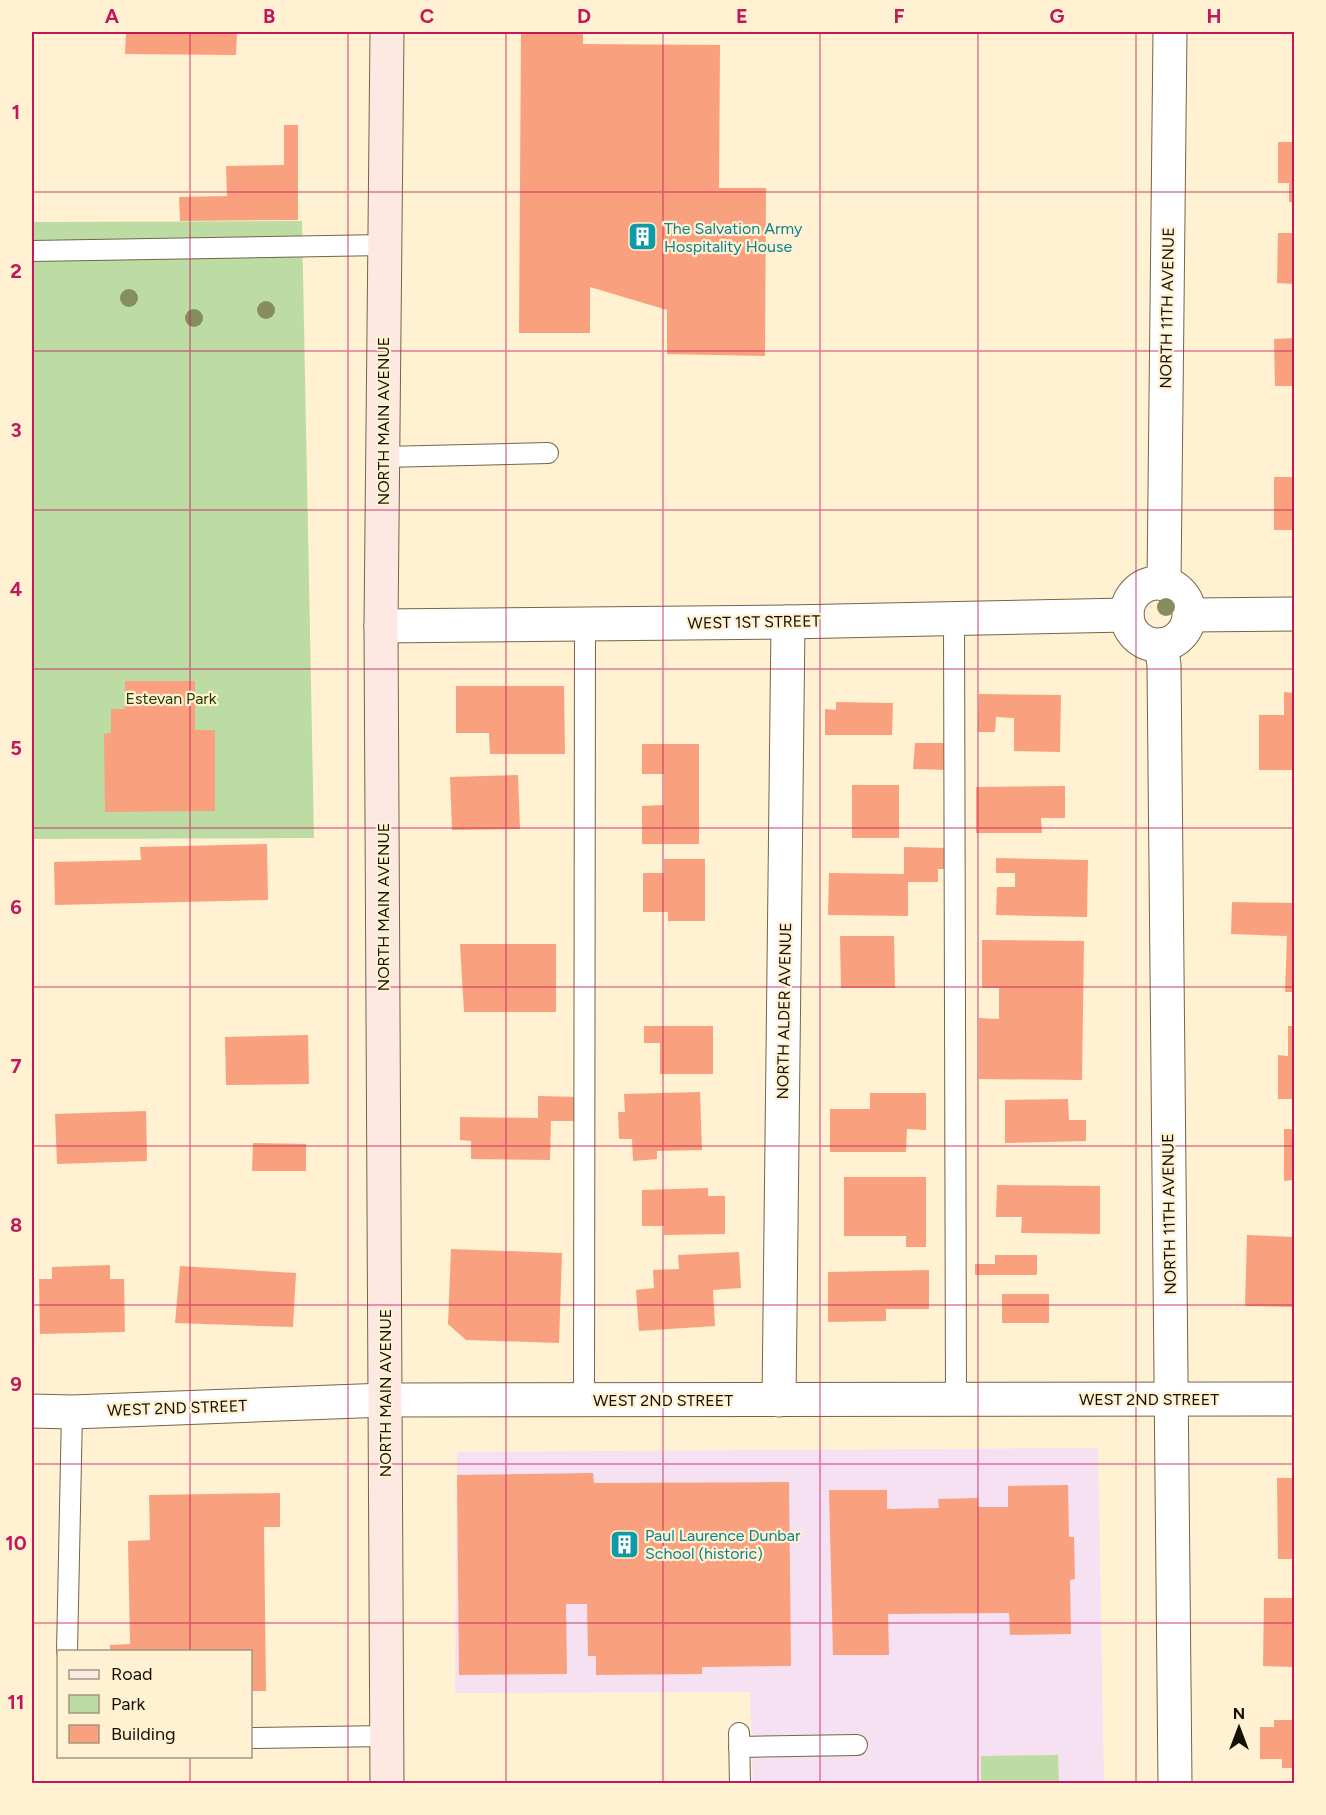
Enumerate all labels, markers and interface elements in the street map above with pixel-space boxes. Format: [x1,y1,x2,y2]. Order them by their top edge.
text: A [105,4,120,28]
text: B [263,4,275,28]
text: C [420,4,434,28]
text: D [577,4,591,28]
text: E [736,4,748,28]
text: F [893,4,905,28]
text: G [1050,4,1065,28]
text: H [1207,4,1222,28]
text: 1 [12,100,20,124]
place label: The Salvation Army Hospitality House [664,219,803,256]
building icon: The Salvation Army Hospitality House [627,221,659,253]
street label: NORTH 11TH AVENUE [1156,227,1178,389]
text: 2 [10,259,22,283]
street label: NORTH MAIN AVENUE [374,337,393,505]
text: 3 [10,418,22,442]
text: 4 [10,577,23,601]
street label: WEST 1ST STREET [687,611,821,633]
park label: Estevan Park [125,689,217,708]
text: 5 [10,736,22,760]
street label: NORTH MAIN AVENUE [374,823,393,991]
text: 6 [10,895,22,919]
street label: NORTH ALDER AVENUE [773,922,795,1100]
text: 7 [10,1054,22,1078]
street label: NORTH 11TH AVENUE [1158,1133,1180,1295]
text: 8 [10,1213,22,1237]
street label: NORTH MAIN AVENUE [376,1309,395,1477]
text: 9 [10,1372,22,1396]
street label: WEST 2ND STREET [1079,1390,1219,1409]
street label: WEST 2ND STREET [593,1391,733,1410]
street label: WEST 2ND STREET [107,1396,248,1420]
place label: Paul Laurence Dunbar School (historic) [645,1526,801,1563]
building icon: Paul Laurence Dunbar School (historic) [608,1528,640,1560]
text: 10 [5,1531,27,1555]
legend [57,1650,252,1758]
text: Road [111,1663,152,1685]
text: 11 [8,1690,24,1714]
text: Park [111,1693,146,1715]
north arrow [1209,1698,1269,1758]
text: N [1233,1704,1245,1723]
text: Building [111,1723,176,1745]

